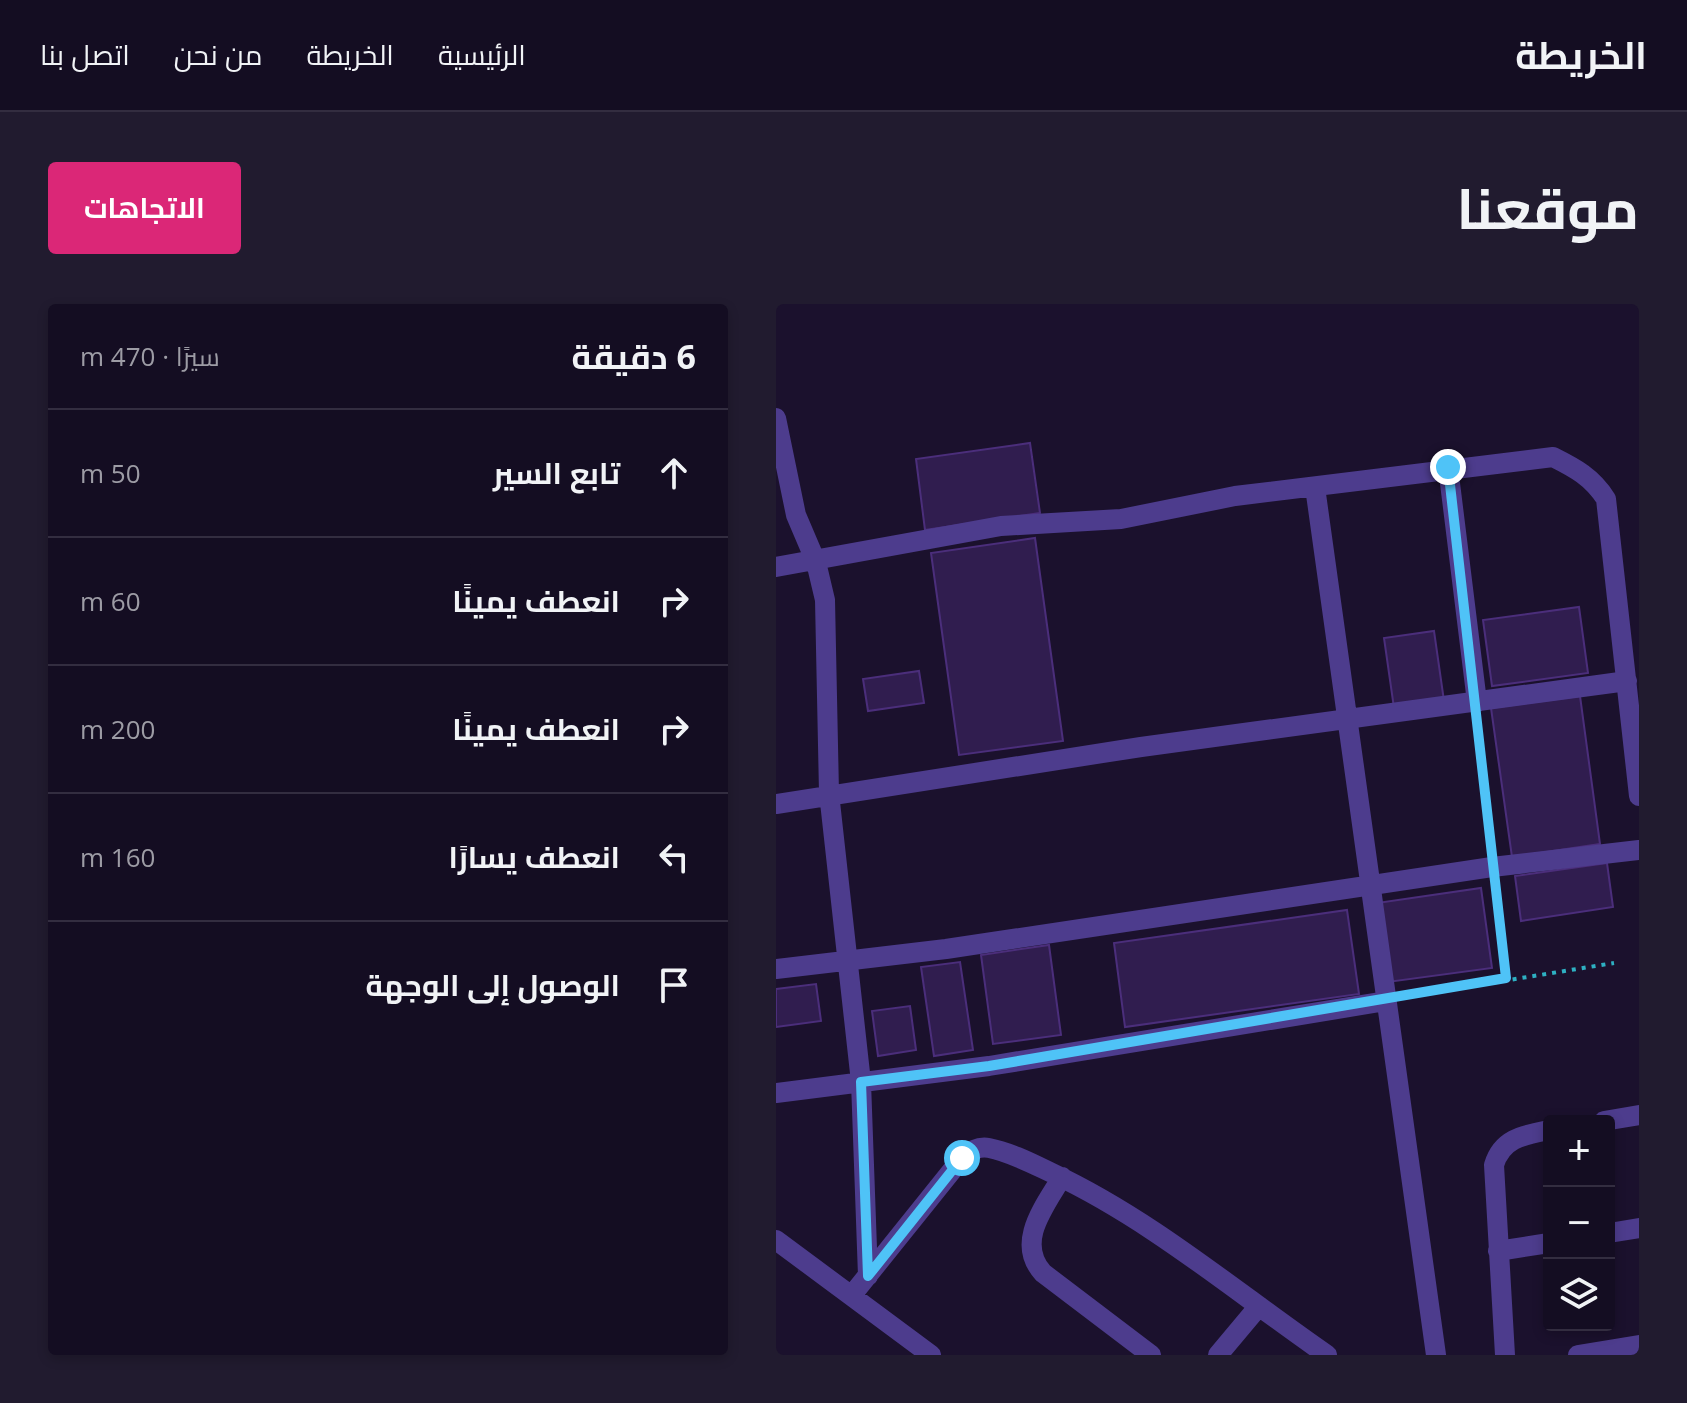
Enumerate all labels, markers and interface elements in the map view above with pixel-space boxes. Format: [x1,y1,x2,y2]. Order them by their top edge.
text: الخريطة [1515,28,1647,80]
text: اتصل بنا [40,35,130,73]
text: من نحن [174,35,262,73]
text: الخريطة [306,35,394,73]
text: الرئيسية [438,35,526,73]
button: الاتجاهات [48,162,241,254]
text: موقعنا [1456,169,1639,245]
text: 6 دقيقة [572,333,696,379]
text: سيرًا · 470 m [80,338,220,374]
route end [1430,449,1466,485]
icon: ahead [652,451,696,495]
text: تابع السير [493,452,620,493]
text: 50 m [80,455,141,491]
icon: right [652,579,696,623]
text: انعطف يمينًا [452,580,620,621]
text: 60 m [80,583,141,619]
icon: right [652,707,696,751]
text: انعطف يمينًا [452,708,620,749]
text: 200 m [80,711,155,747]
icon: left [652,835,696,879]
text: انعطف يسارًا [449,836,620,877]
text: 160 m [80,839,155,875]
icon: arrive [652,963,696,1007]
text: الوصول إلى الوجهة [365,964,620,1005]
map controls [1543,1115,1615,1331]
button: + [1543,1115,1615,1187]
route start [944,1140,980,1176]
button: − [1543,1187,1615,1259]
button: layers [1543,1259,1615,1331]

